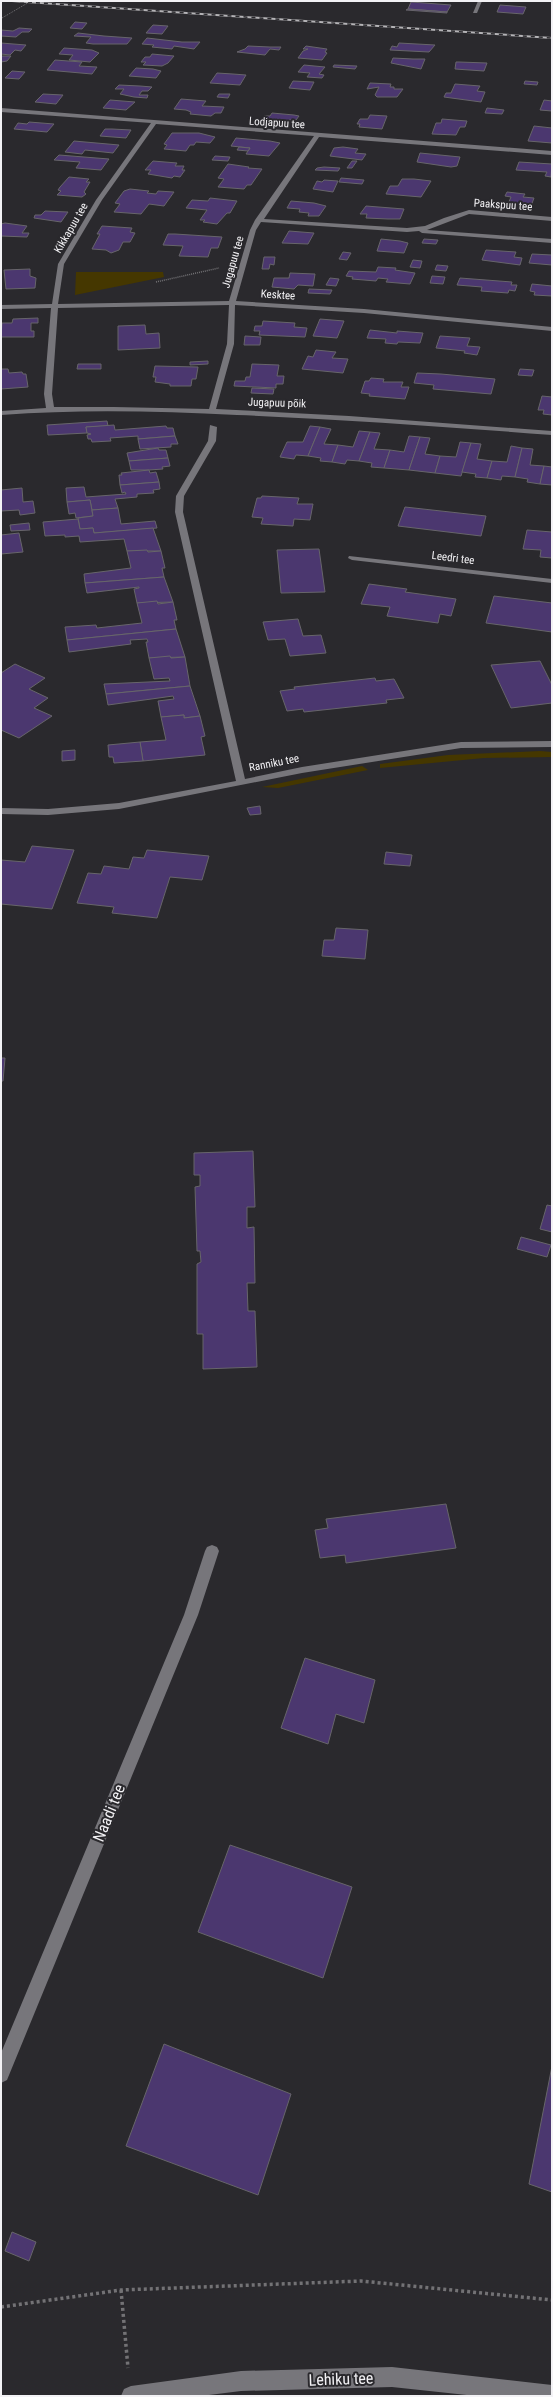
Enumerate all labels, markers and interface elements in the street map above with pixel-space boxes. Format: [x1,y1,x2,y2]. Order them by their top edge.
street label: Lodjapuu tee [249,115,305,131]
street label: Paakspuu tee [473,196,533,214]
street label: Kikkapuu tee [51,201,91,255]
street label: Jugapuu tee [219,235,247,289]
street label: Kesktee [260,287,296,303]
street label: Jugapuu põik [248,395,306,411]
street label: Leedri tee [431,549,475,567]
street label: Ranniku tee [248,752,300,774]
street label: Naadi tee [89,1782,129,1844]
street label: Lehiku tee [308,2368,374,2390]

